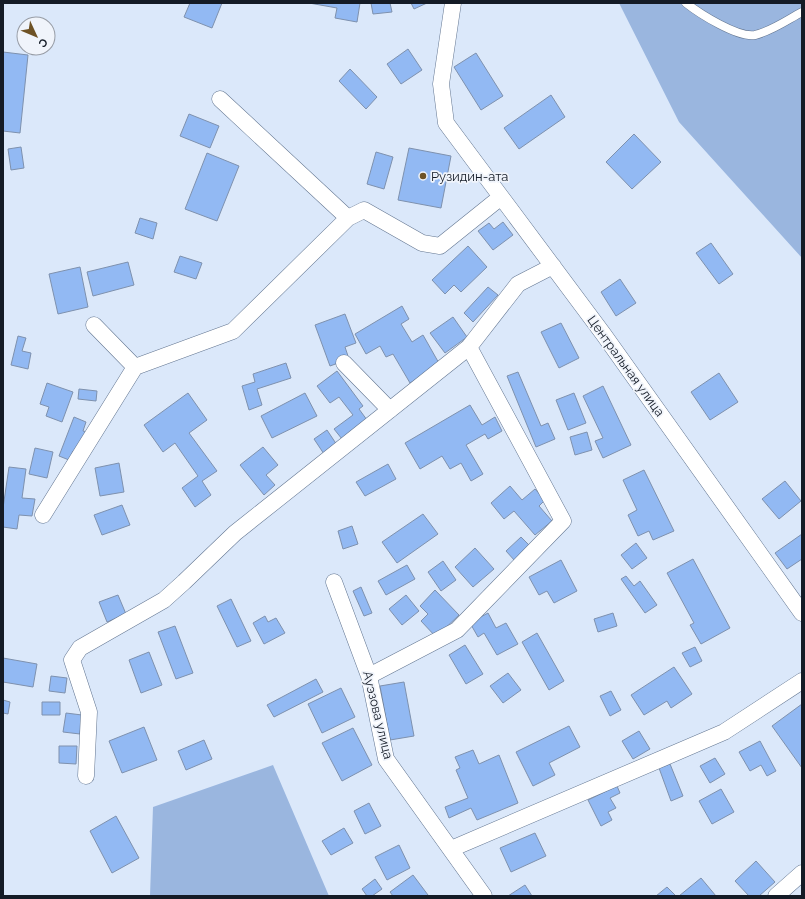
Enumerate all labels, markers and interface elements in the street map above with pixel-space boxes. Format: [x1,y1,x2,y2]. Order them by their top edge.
north arrow [16,16,56,56]
text: С [35,35,50,50]
place label: Рузидин-ата [431,169,508,184]
marker: Рузидин-ата [418,171,428,181]
street label: Центральная улица [584,313,668,419]
street label: Ауэзова улица [360,669,396,761]

